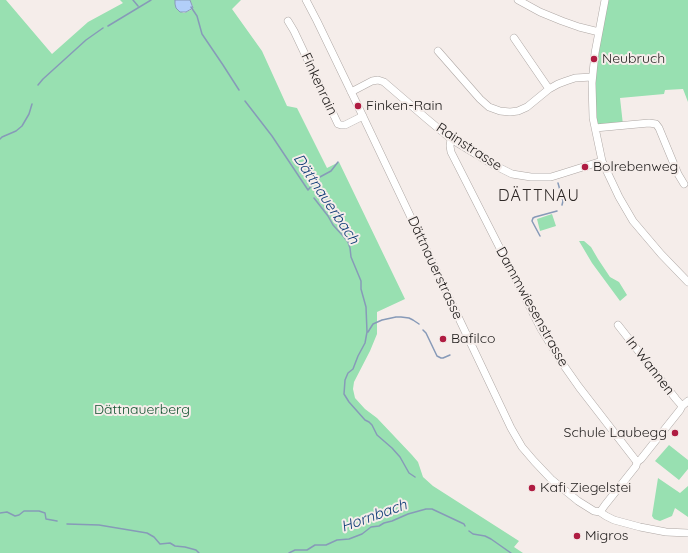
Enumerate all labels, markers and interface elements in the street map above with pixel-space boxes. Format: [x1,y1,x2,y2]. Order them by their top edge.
street label: Finkenrain [297,50,341,118]
place label: Neubruch [602,51,665,67]
marker: Neubruch [589,54,599,64]
place label: Finken-Rain [366,98,443,114]
marker: Finken-Rain [353,101,363,111]
street label: Rainstrasse [433,120,505,174]
water label: Dättnauerbach [289,150,363,248]
place label: Bolrebenweg [593,159,678,175]
marker: Bolrebenweg [580,162,590,172]
district label: DÄTTNAU [498,186,580,206]
street label: Dättnauerstrasse [404,214,466,322]
street label: Dammwiesenstrasse [492,244,572,370]
place label: Bafilco [451,331,495,347]
street label: In Wannen [622,333,678,399]
marker: Bafilco [438,334,448,344]
park label: Dättnauerberg [94,402,190,418]
place label: Schule Laubegg [564,425,667,441]
marker: Schule Laubegg [670,428,680,438]
place label: Kafi Ziegelstei [540,480,631,496]
marker: Kafi Ziegelstei [527,483,537,493]
water label: Hornbach [339,496,409,536]
place label: Migros [585,528,628,544]
marker: Migros [572,531,582,541]

